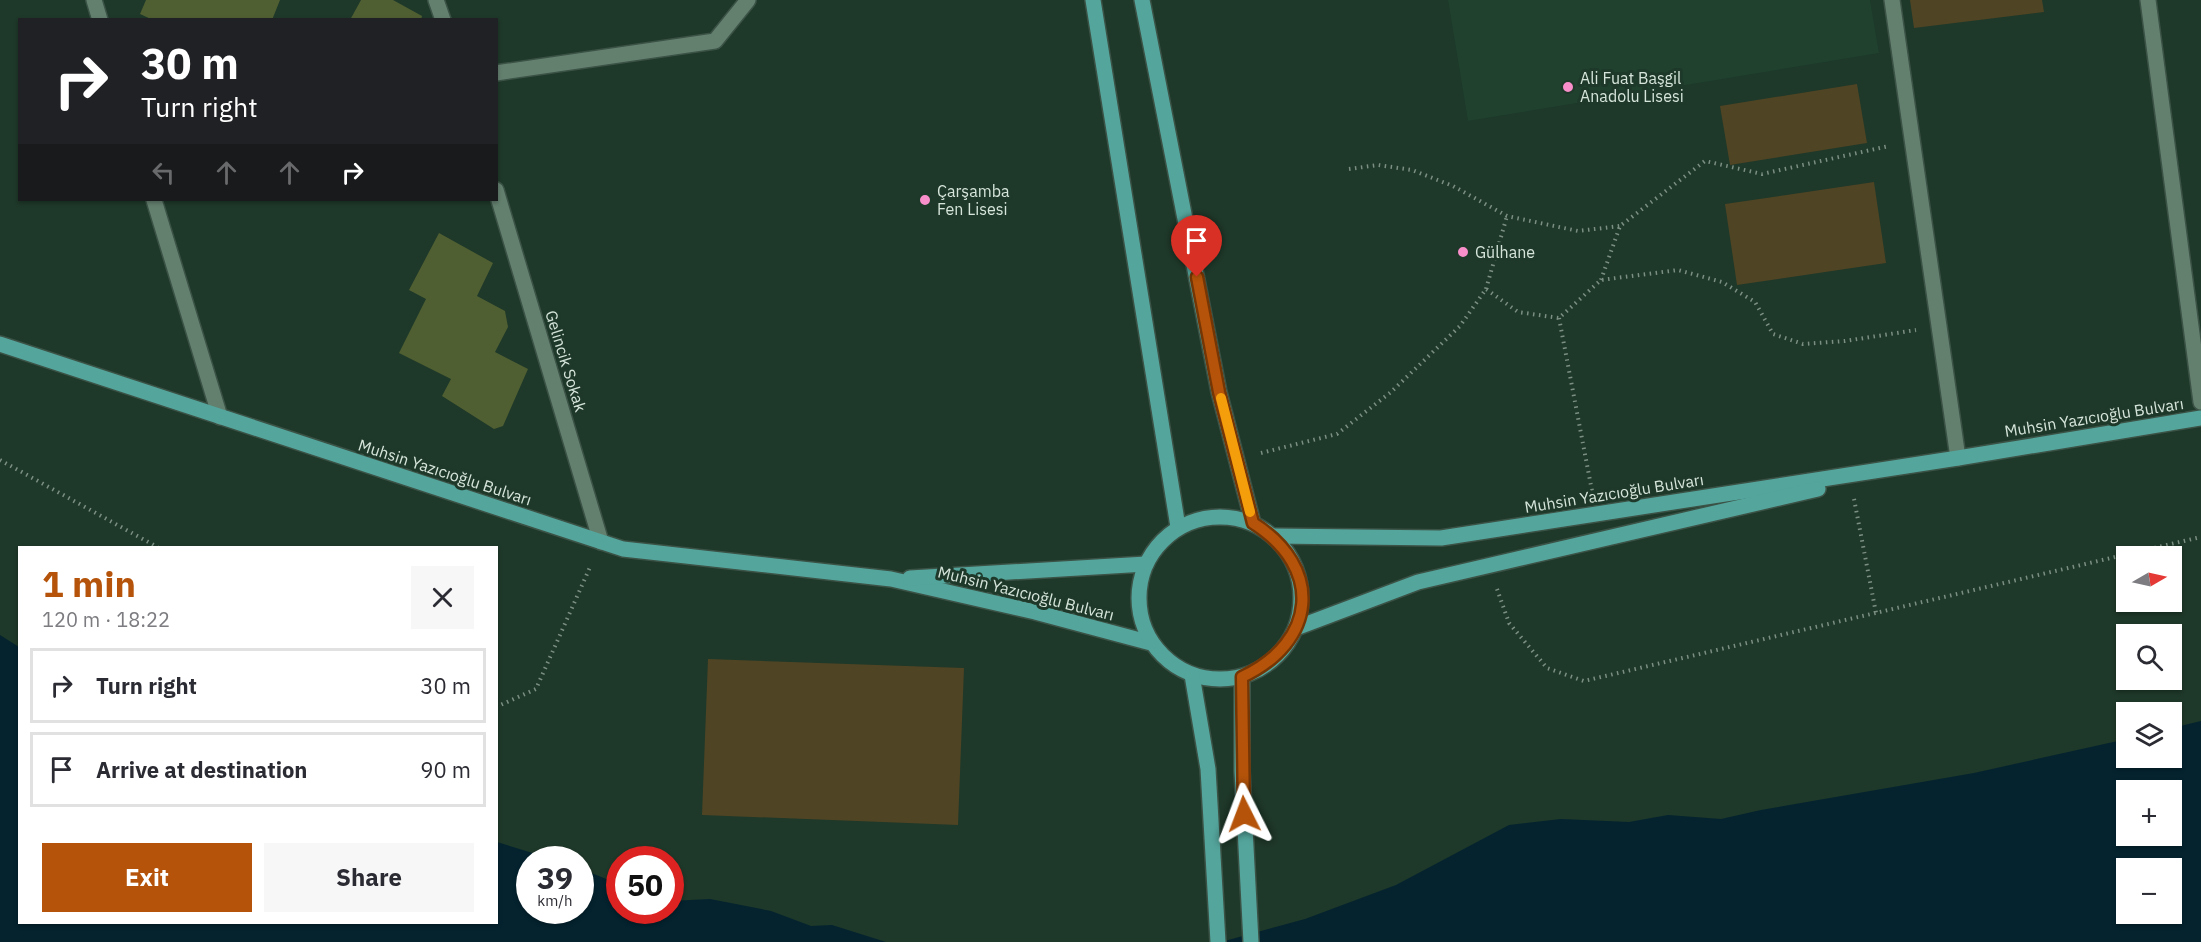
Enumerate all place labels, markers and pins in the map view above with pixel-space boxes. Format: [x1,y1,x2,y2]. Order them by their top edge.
place label: Ali Fuat Başgil Anadolu Lisesi [1580,68,1684,106]
marker: Ali Fuat Başgil Anadolu Lisesi [1561,80,1575,94]
place label: Çarşamba Fen Lisesi [937,181,1010,219]
marker: Çarşamba Fen Lisesi [918,193,932,207]
pin [1171,215,1222,277]
place label: Gülhane [1475,242,1535,262]
marker: Gülhane [1456,245,1470,259]

